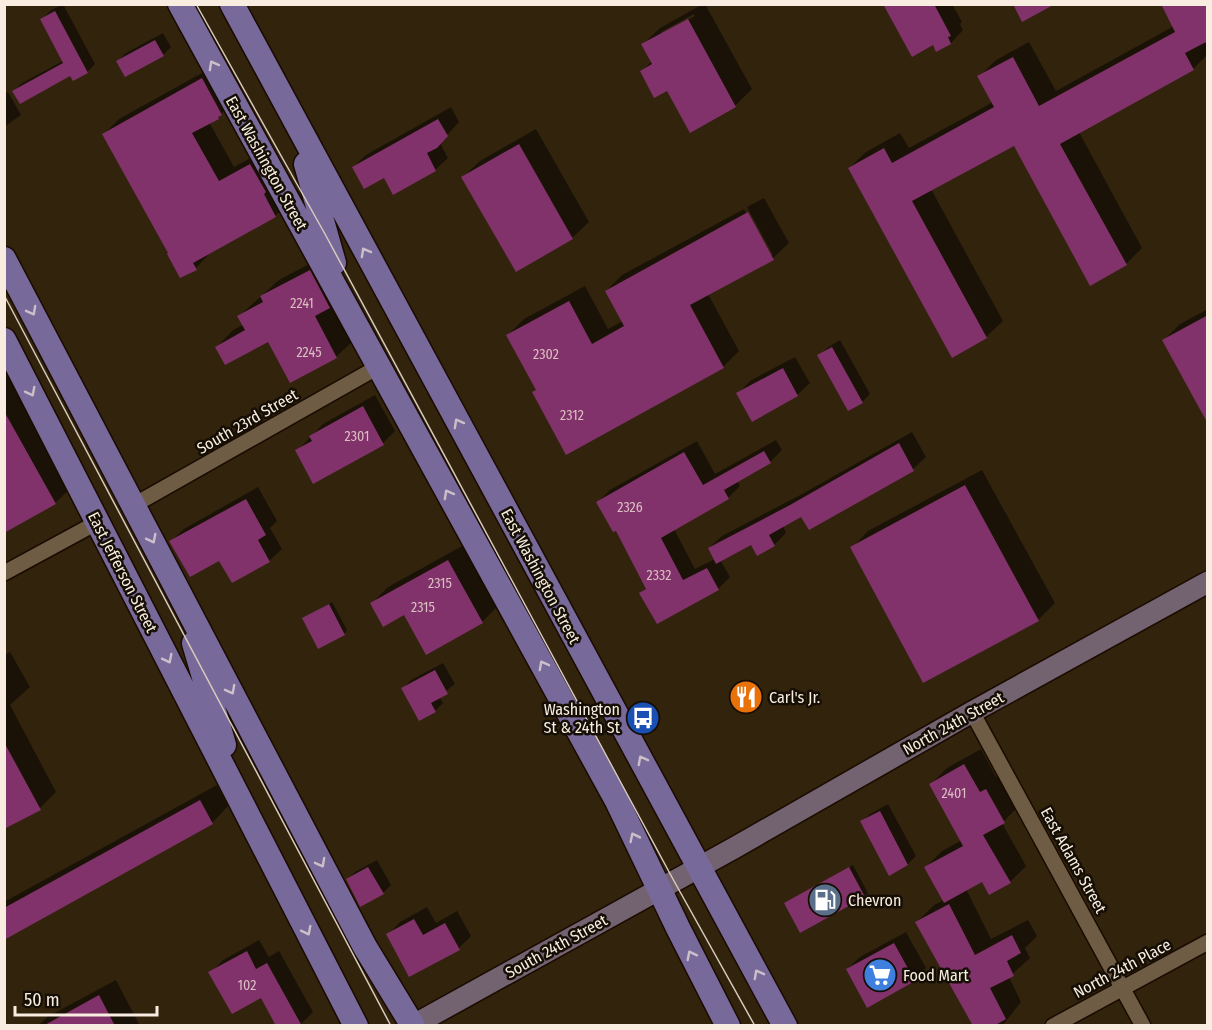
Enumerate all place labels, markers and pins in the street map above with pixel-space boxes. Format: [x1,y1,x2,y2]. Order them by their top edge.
restaurant icon: Carl's Jr. [728,679,764,715]
place label: Carl's Jr. [769,688,820,707]
place label: Washington St & 24th St [544,700,621,737]
bus stop icon: Washington St & 24th St [625,700,661,736]
fuel station icon: Chevron [807,882,843,918]
place label: Chevron [848,891,901,910]
supermarket icon: Food Mart [862,957,898,993]
place label: Food Mart [903,966,969,985]

